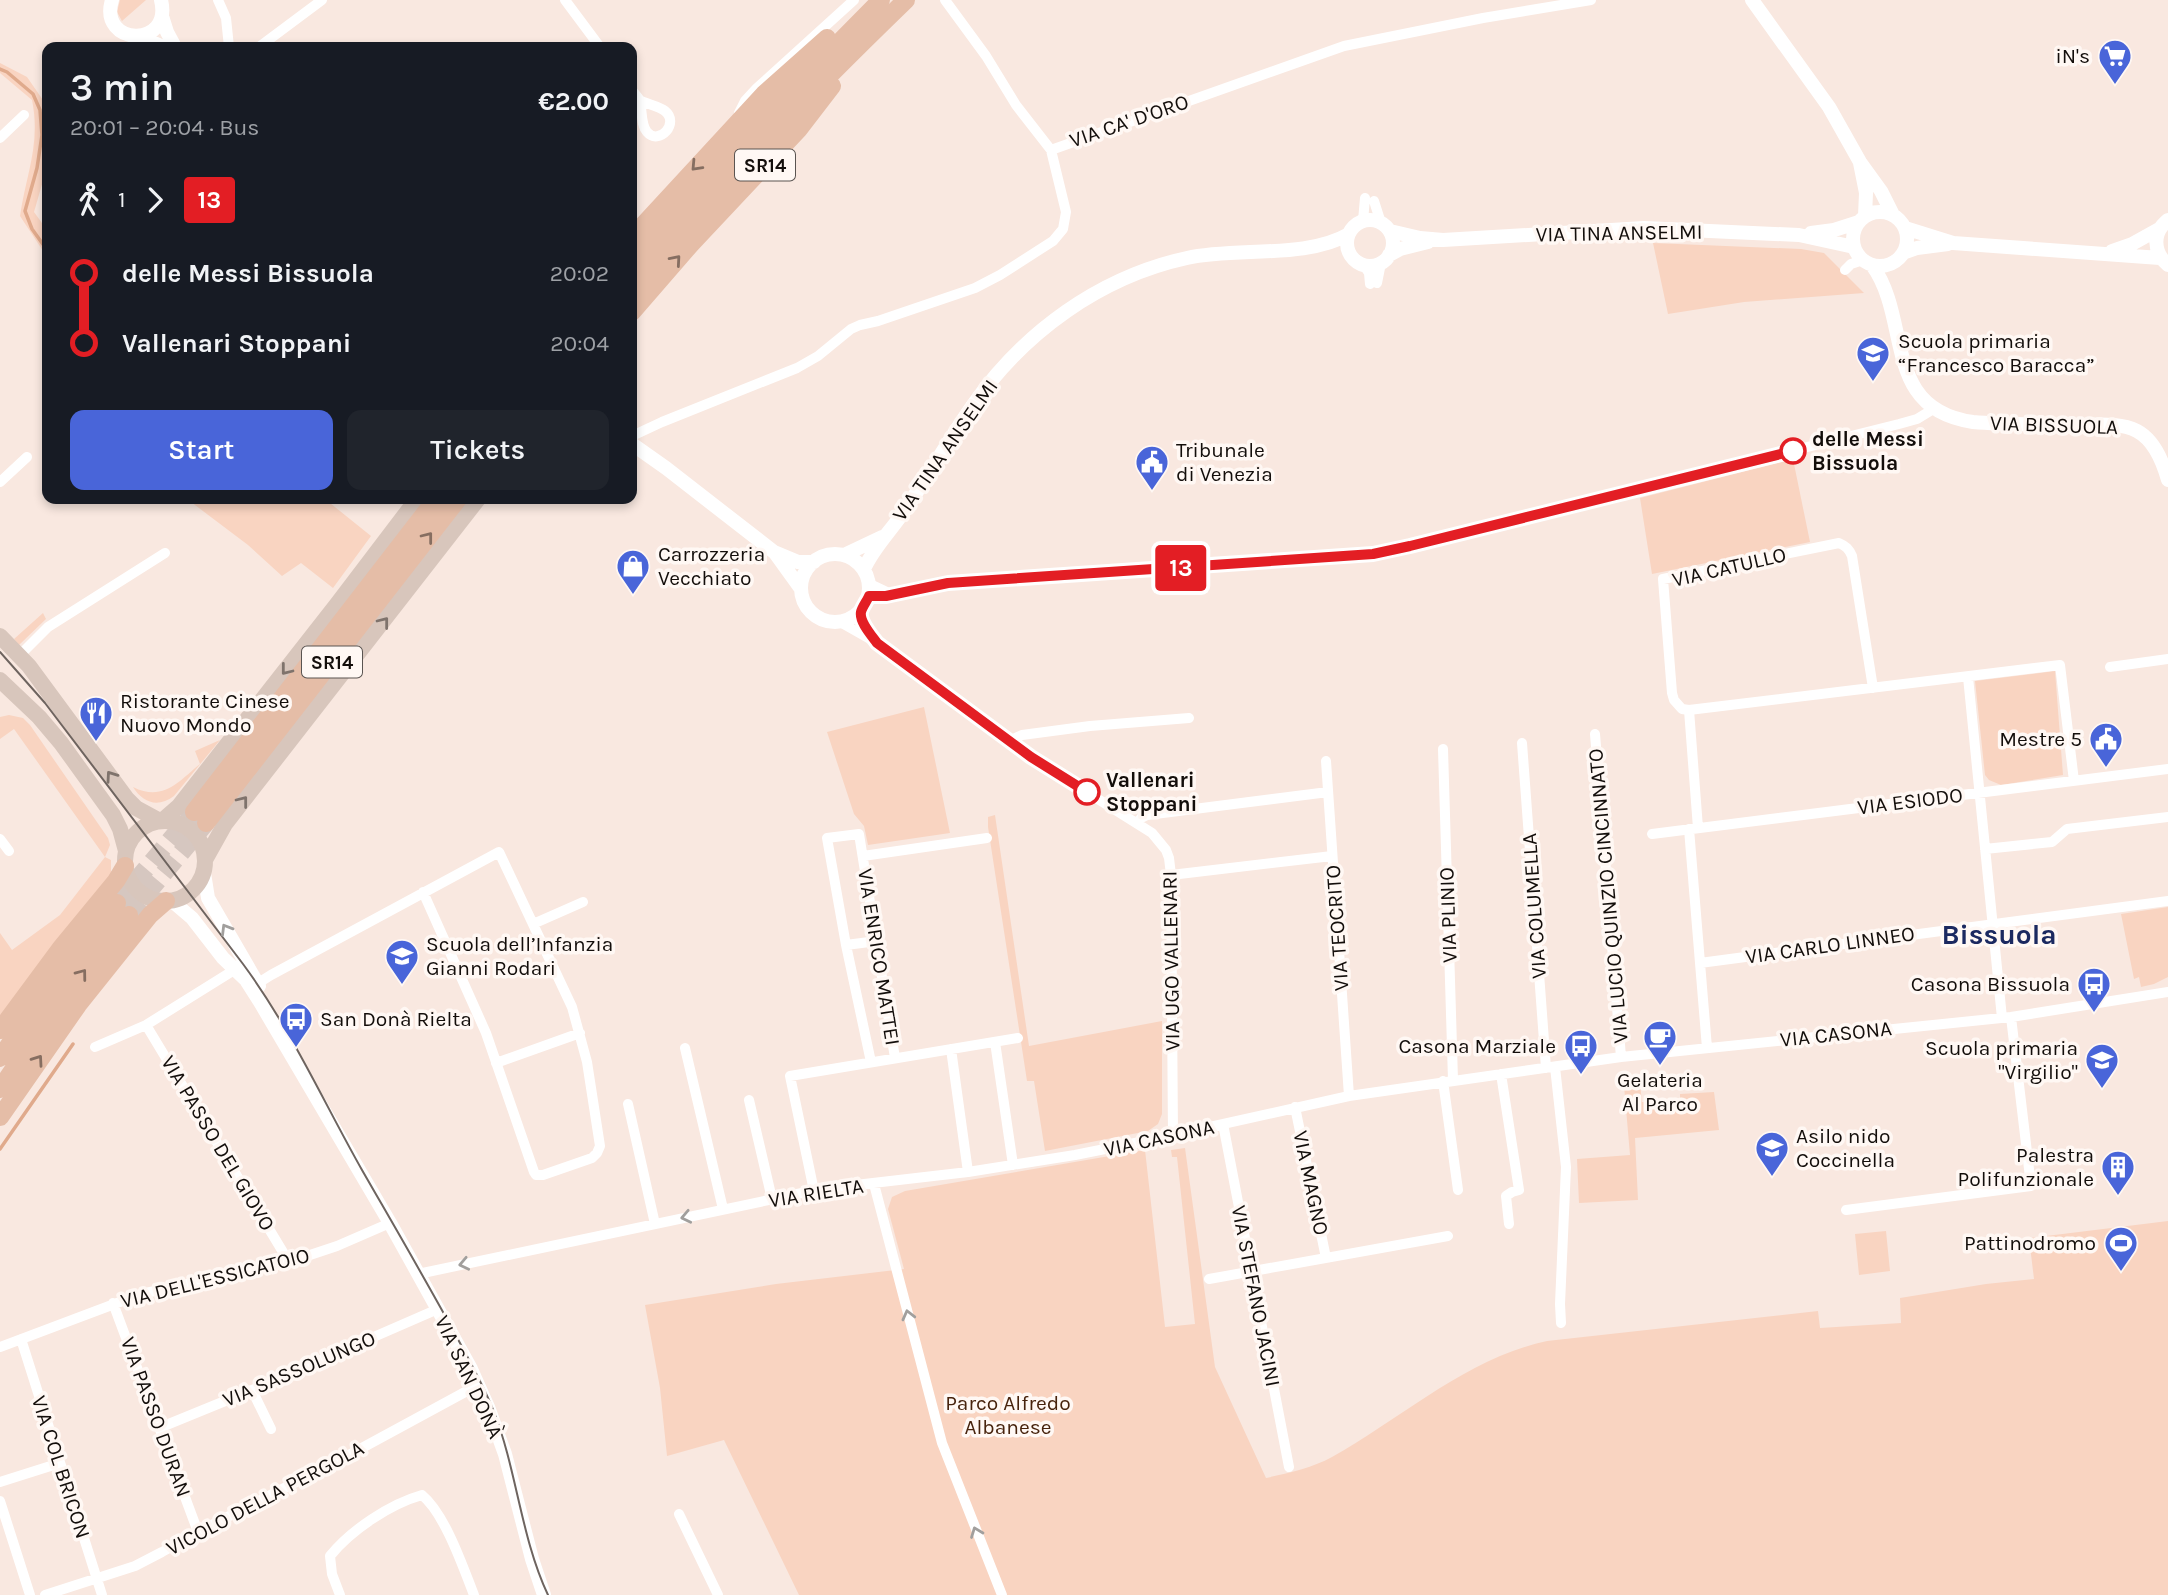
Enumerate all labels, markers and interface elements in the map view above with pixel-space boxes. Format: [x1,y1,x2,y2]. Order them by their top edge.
supermarket icon: iN's [2096,37,2134,86]
place label: iN's [2055,44,2090,68]
text: 3 min [70,65,174,110]
text: €2.00 [538,86,609,117]
street label: VIA CA' D'ORO [1066,89,1192,153]
text: 20:01 – 20:04 · Bus [70,114,259,141]
road number: SR14 [735,150,795,181]
one-way arrow [692,158,704,171]
icon: walk [70,181,108,219]
icon: forward [136,181,174,219]
text: 1 [118,186,126,213]
text: 13 [198,186,221,214]
street label: VIA TINA ANSELMI [1535,220,1703,246]
one-way arrow [668,256,681,269]
text: delle Messi Bissuola [122,258,374,289]
text: 20:02 [550,260,609,287]
text: Vallenari Stoppani [122,328,351,359]
place label: Scuola primaria “Francesco Baracca” [1898,329,2095,377]
text: 20:04 [550,330,609,357]
school or university icon: Scuola primaria “Francesco Baracca” [1854,334,1892,383]
street label: VIA TINA ANSELMI [887,375,1003,525]
button: Start [70,410,333,490]
button: Tickets [347,410,609,490]
street label: VIA BISSUOLA [1990,411,2118,439]
place label: delle Messi Bissuola [1812,427,1924,475]
place label: Tribunale di Venezia [1176,438,1273,486]
marker: delle Messi Bissuola [1780,438,1806,464]
public building icon: Tribunale di Venezia [1133,443,1171,492]
one-way arrow [420,533,432,545]
place label: Carrozzeria Vecchiato [658,542,765,590]
street label: VIA CATULLO [1670,542,1788,592]
line badge: 13 [1150,545,1212,591]
shop icon: Carrozzeria Vecchiato [614,547,652,596]
text: 13 [1169,554,1193,582]
one-way arrow [375,617,388,630]
road number: SR14 [302,646,362,678]
one-way arrow [281,662,294,674]
place label: Ristorante Cinese Nuovo Mondo [120,689,289,737]
restaurant icon: Ristorante Cinese Nuovo Mondo [77,694,115,743]
public building icon: Mestre 5 [2087,720,2125,769]
place label: Mestre 5 [1999,727,2082,751]
street label: VIA LUCIO QUINZIO CINCINNATO [1583,748,1633,1044]
place label: Vallenari Stoppani [1106,768,1197,816]
one-way arrow [107,771,119,784]
marker: Vallenari Stoppani [1074,779,1100,805]
street label: VIA ESIODO [1856,783,1964,819]
one-way arrow [235,797,248,809]
street label: VIA COLUMELLA [1517,832,1551,980]
street label: VIA TEOCRITO [1321,864,1353,992]
street label: VIA ENRICO MATTEI [853,867,905,1047]
street label: VIA PLINIO [1434,867,1462,963]
street label: VIA UGO VALLENARI [1157,871,1185,1051]
district label: Bissuola [1941,918,2057,951]
street label: VIA CARLO LINNEO [1744,921,1916,969]
one-way arrow [221,924,234,937]
place label: Scuola dell’Infanzia Gianni Rodari [426,932,613,980]
school or university icon: Scuola dell’Infanzia Gianni Rodari [383,937,421,986]
bus stop icon: Casona Bissuola [2075,965,2113,1014]
one-way arrow [74,969,86,981]
place label: Casona Bissuola [1911,972,2070,996]
bus stop icon: San Donà Rielta [277,1000,315,1049]
place label: San Donà Rielta [320,1007,472,1031]
street label: VIA CASONA [1779,1016,1893,1052]
cafe icon: Gelateria Al Parco [1641,1018,1679,1067]
bus stop icon: Casona Marziale [1562,1027,1600,1076]
place label: Casona Marziale [1398,1034,1556,1058]
place label: Scuola primaria "Virgilio" [1925,1036,2078,1084]
school or university icon: Scuola primaria "Virgilio" [2083,1041,2121,1090]
street label: VIA PASSO DEL GIOVO [156,1051,280,1235]
one-way arrow [30,1055,42,1068]
place label: Gelateria Al Parco [1617,1068,1703,1116]
street label: VIA CASONA [1102,1115,1216,1161]
place label: Asilo nido Coccinella [1796,1124,1895,1172]
street label: VIA MAGNO [1288,1129,1334,1237]
school or university icon: Asilo nido Coccinella [1753,1129,1791,1178]
place label: Palestra Polifunzionale [1958,1143,2094,1191]
building icon: Palestra Polifunzionale [2099,1148,2137,1197]
street label: VIA RIELTA [767,1174,865,1212]
street label: VIA STEFANO JACINI [1227,1203,1285,1389]
one-way arrow [680,1209,692,1224]
sports icon: Pattinodromo [2102,1224,2140,1273]
place label: Pattinodromo [1964,1231,2096,1255]
street label: VIA DELL'ESSICATOIO [118,1243,312,1313]
one-way arrow [458,1256,470,1271]
one-way arrow [902,1309,916,1321]
street label: VIA SAN DONÀ [430,1312,508,1442]
street label: VIA SASSOLUNGO [219,1326,379,1412]
street label: VIA PASSO DURAN [116,1334,196,1500]
park label: Parco Alfredo Albanese [945,1391,1071,1439]
street label: VIA COL BRICON [27,1393,95,1541]
street label: VICOLO DELLA PERGOLA [162,1436,368,1560]
one-way arrow [971,1526,985,1538]

